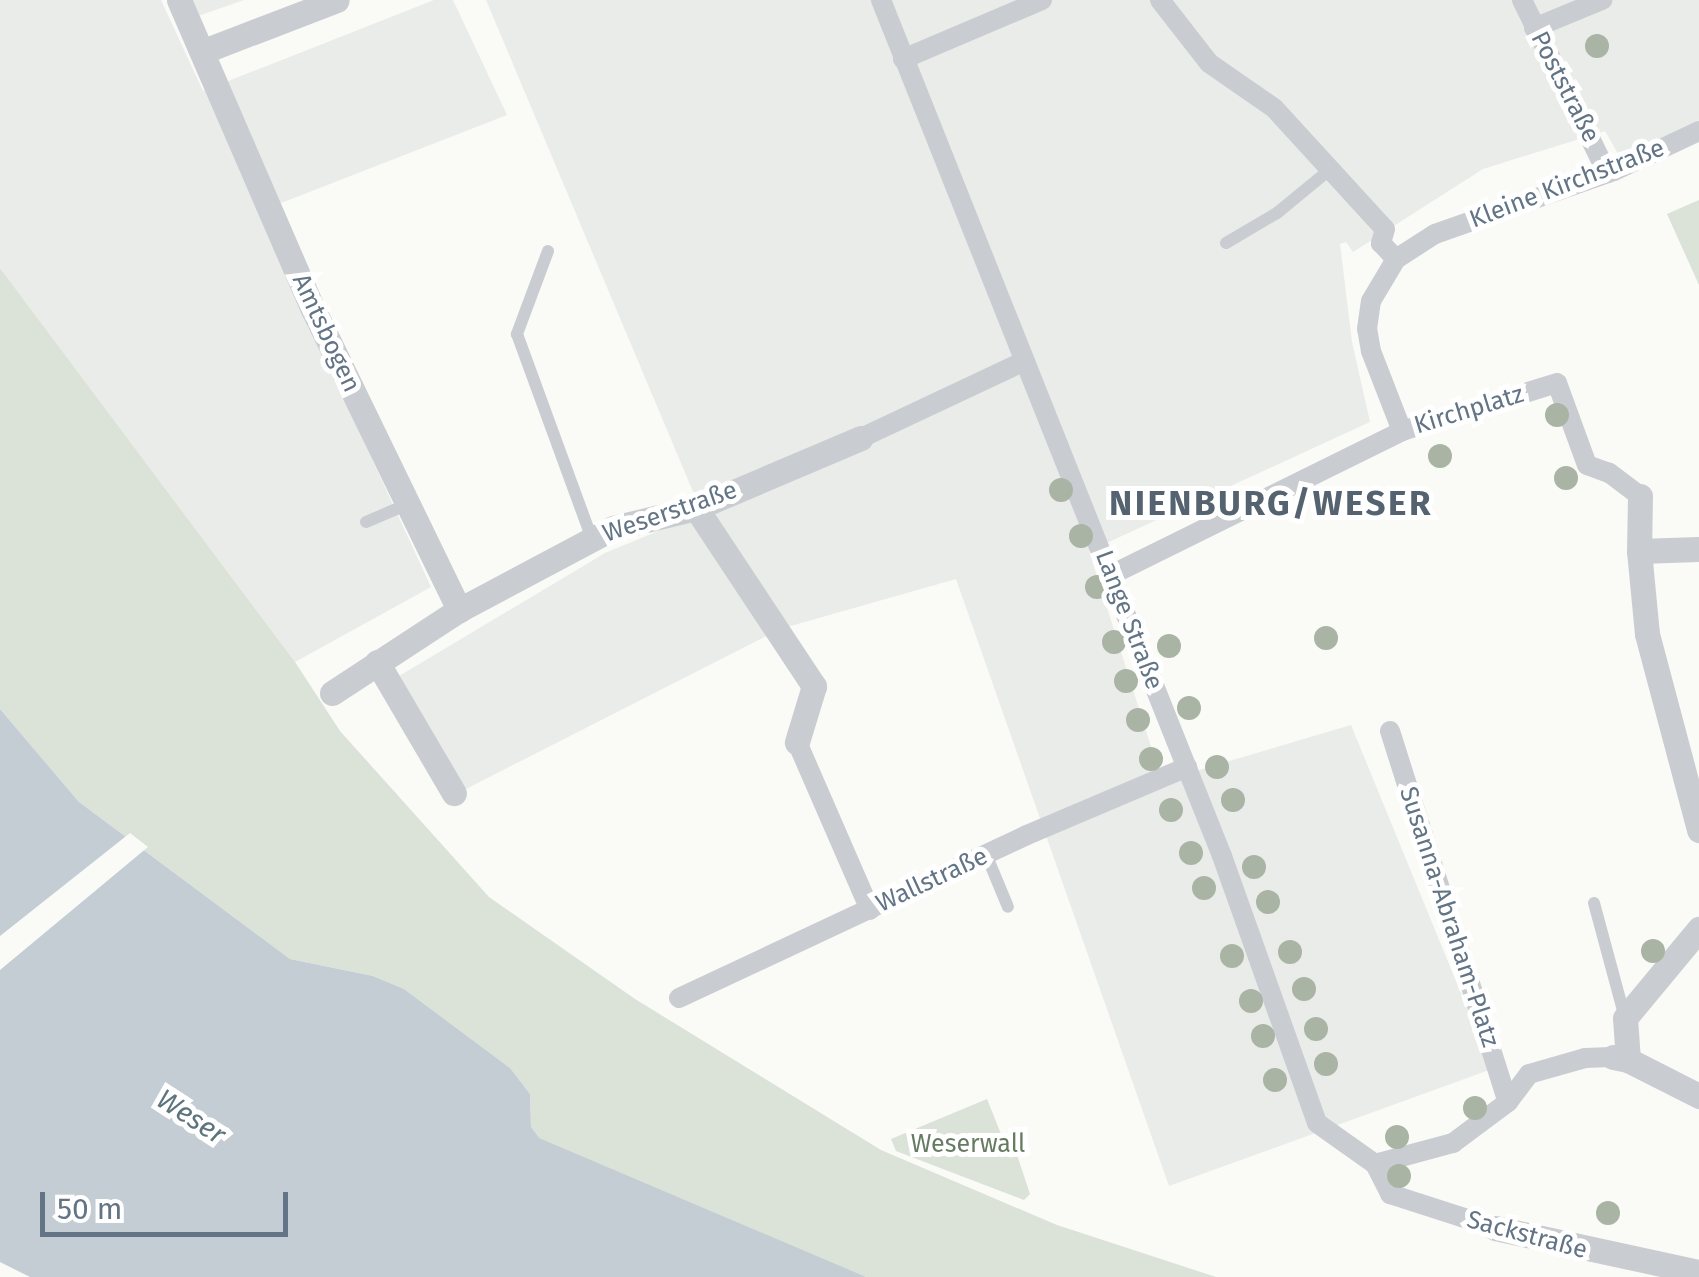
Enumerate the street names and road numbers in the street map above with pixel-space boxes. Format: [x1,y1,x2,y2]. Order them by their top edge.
street label: Poststraße [1524,26,1606,148]
street label: Kleine Kirchstraße [1465,133,1669,235]
street label: Amtsbogen [286,269,366,397]
street label: Kirchplatz [1411,379,1527,441]
street label: Weserstraße [599,475,741,549]
street label: Lange Straße [1089,546,1169,694]
street label: Susanna-Abraham-Platz [1393,783,1505,1051]
street label: Wallstraße [872,841,992,919]
street label: Sackstraße [1464,1205,1590,1265]

